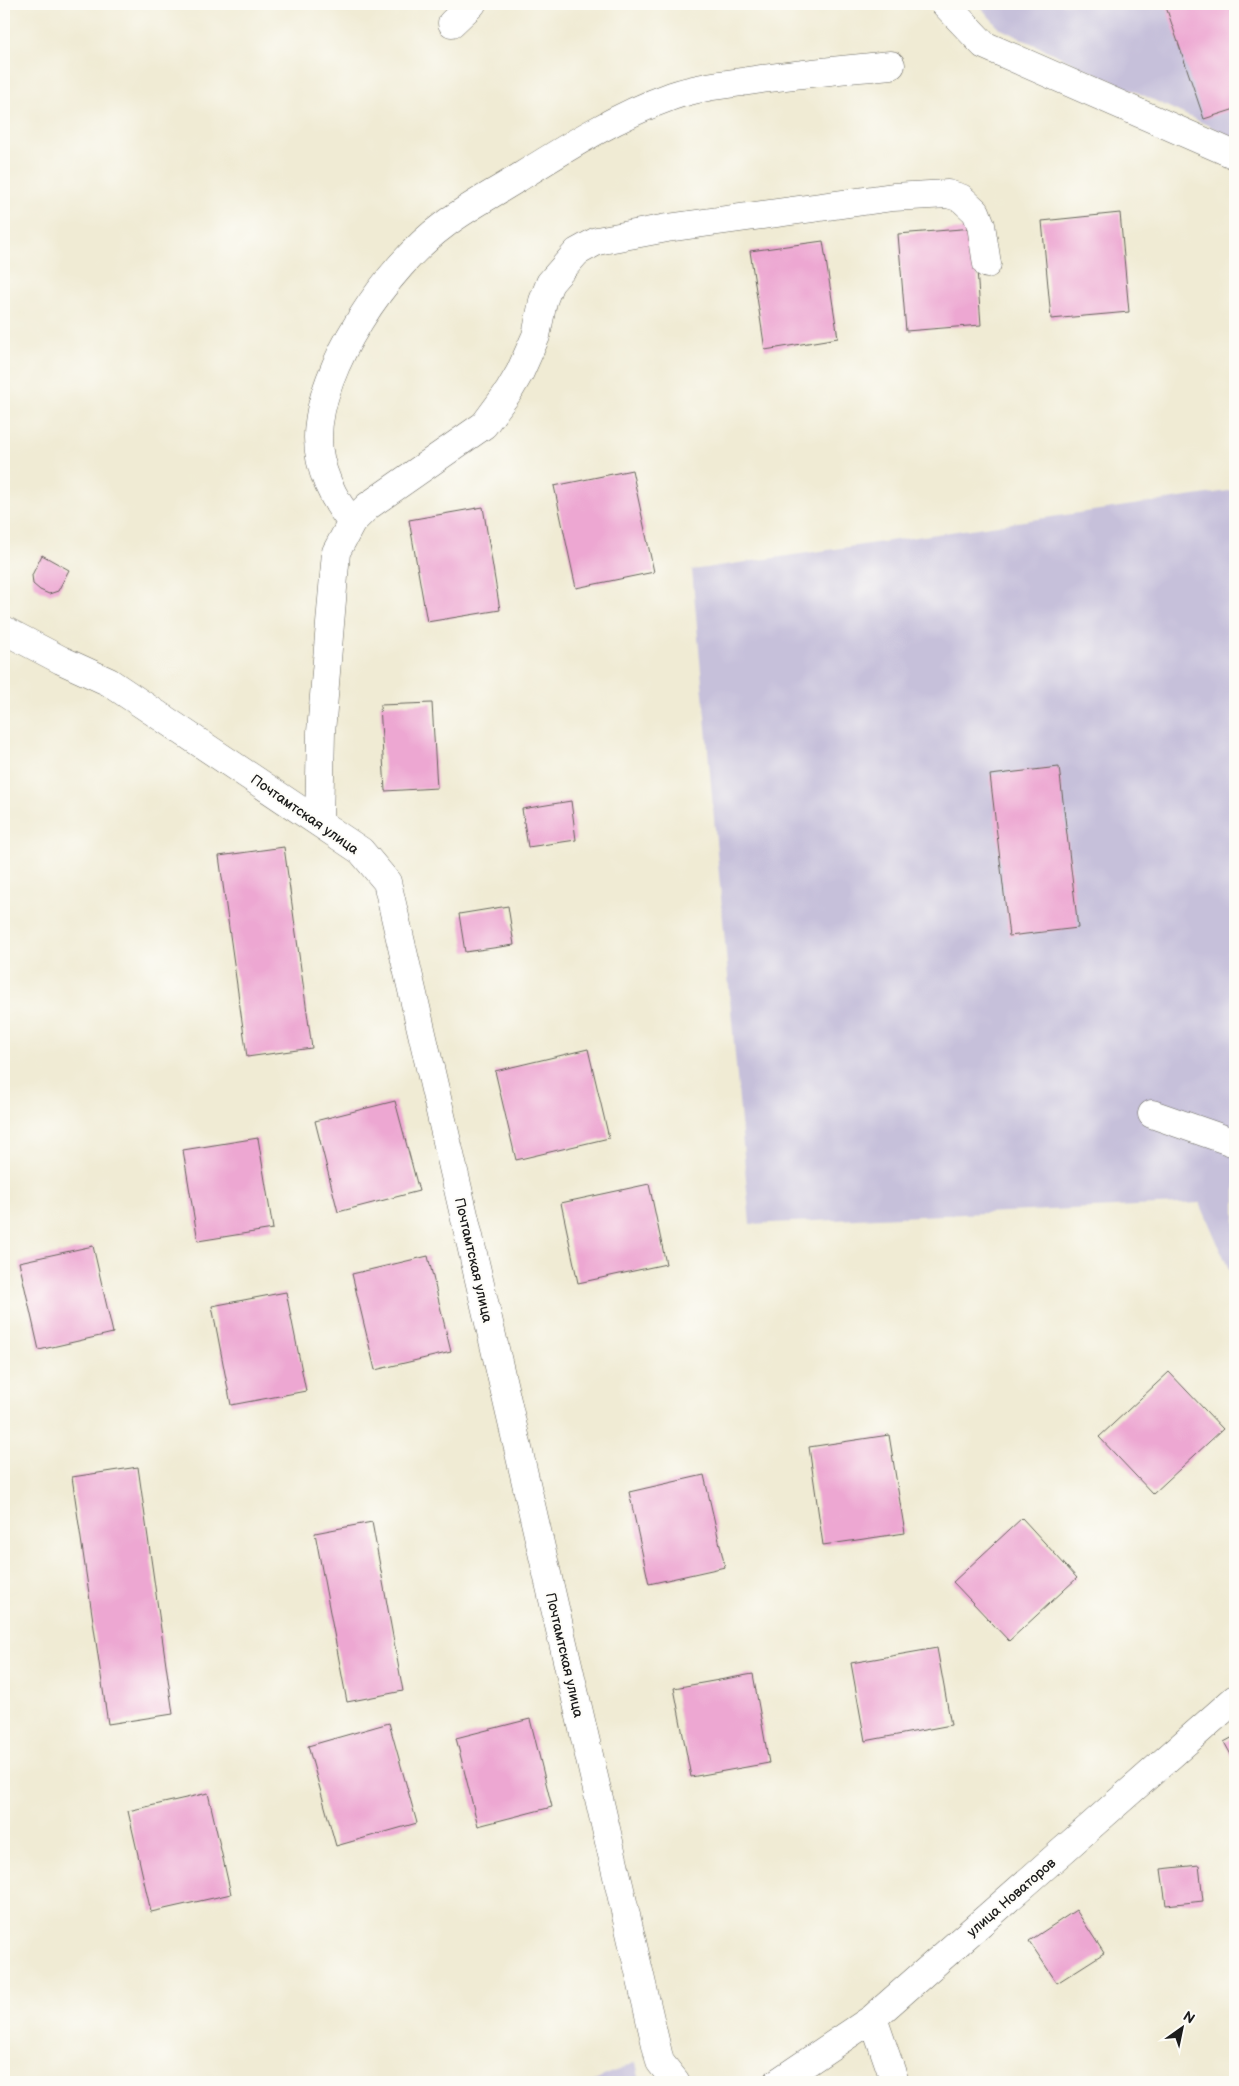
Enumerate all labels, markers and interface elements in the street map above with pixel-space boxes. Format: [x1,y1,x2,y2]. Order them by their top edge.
street label: Почтамтская улица [248,771,362,858]
street label: Почтамтская улица [451,1196,496,1325]
street label: Почтамтская улица [542,1591,587,1720]
street label: улица Новаторов [964,1854,1060,1940]
north arrow [1156,2004,1206,2054]
text: N [1180,2008,1198,2028]

